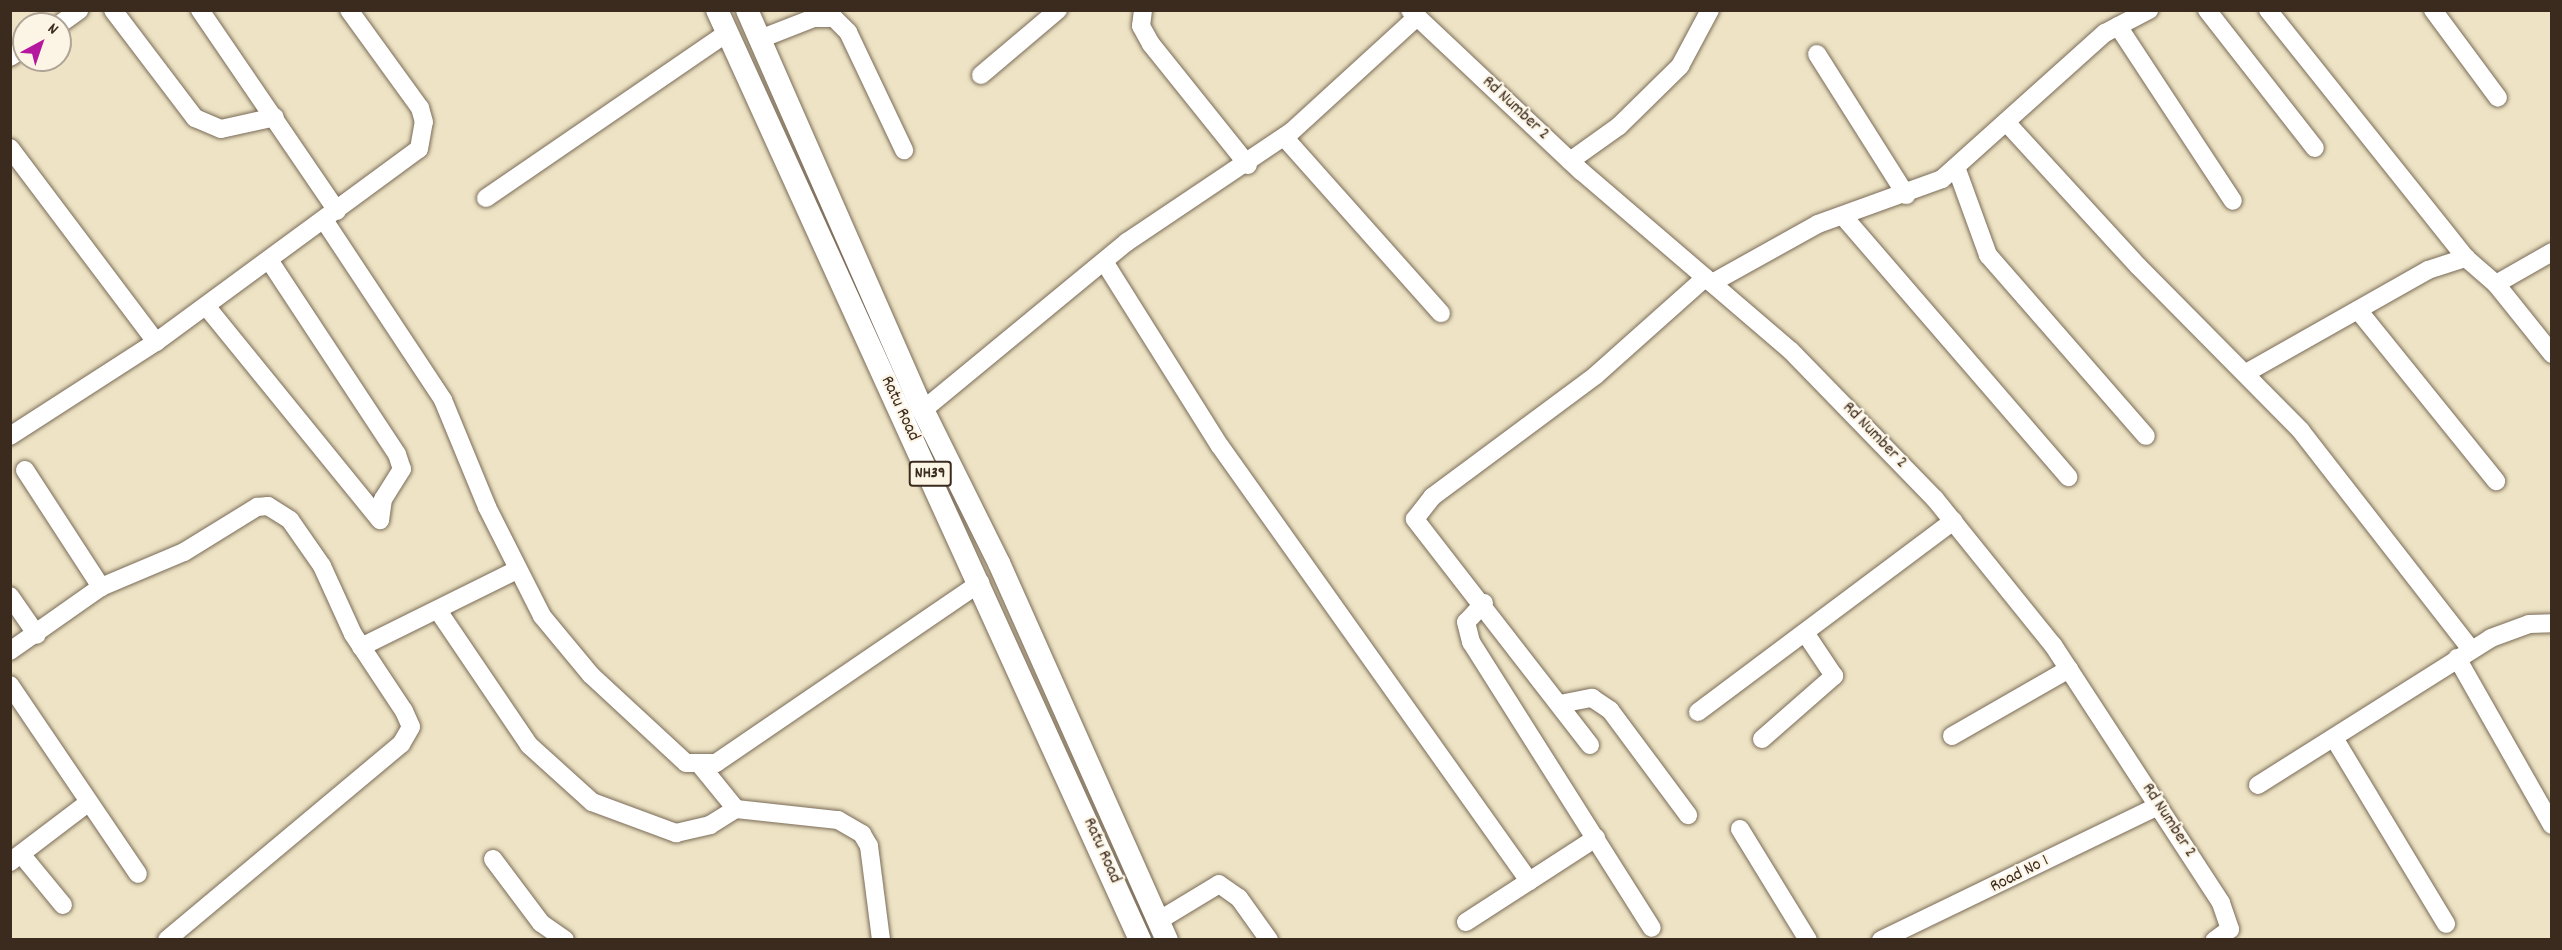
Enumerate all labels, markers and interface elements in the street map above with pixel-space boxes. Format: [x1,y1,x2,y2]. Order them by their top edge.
north arrow [12,12,72,72]
text: N [42,18,63,41]
street label: Rd Number 2 [1477,72,1553,146]
street label: Ratu Road [875,373,923,445]
street label: Rd Number 2 [1837,398,1911,474]
road number: NH39 [908,461,952,487]
street label: Rd Number 2 [2136,780,2200,862]
street label: Ratu Road [1077,815,1125,887]
street label: Road No 1 [1987,851,2053,899]

